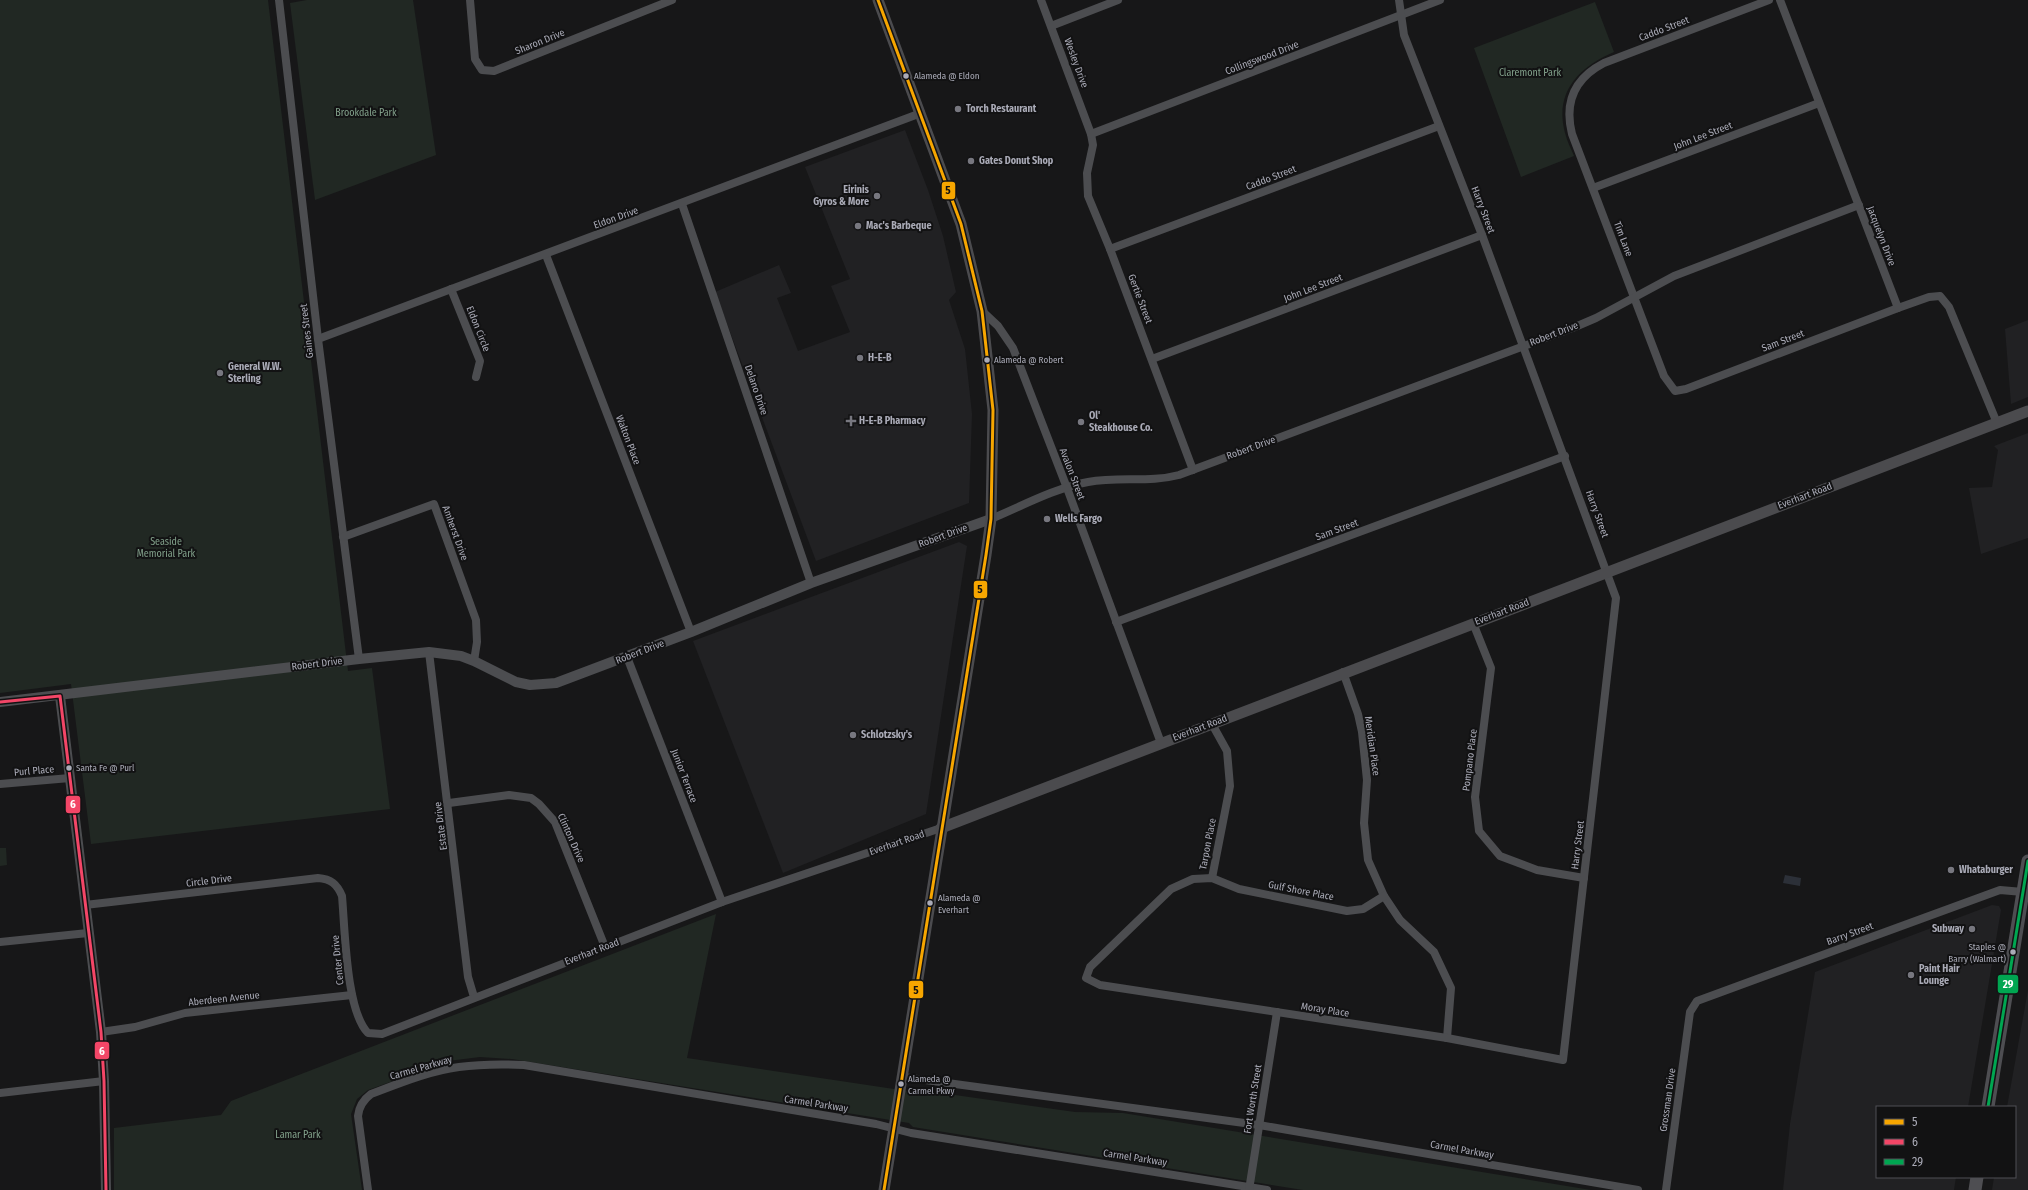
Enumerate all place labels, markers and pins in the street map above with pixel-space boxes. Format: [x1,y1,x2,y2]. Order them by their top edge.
marker: Alameda @ Eldon [901,71,911,81]
place label: Alameda @ Eldon [914,71,980,81]
place label: Torch Restaurant [966,103,1037,115]
marker: Torch Restaurant [953,104,963,114]
place label: Gates Donut Shop [979,155,1054,167]
marker: Gates Donut Shop [966,156,976,166]
place label: Eirinis Gyros & More [813,184,870,208]
marker: Eirinis Gyros & More [872,191,882,201]
place label: Mac's Barbeque [866,220,932,232]
marker: Mac's Barbeque [853,221,863,231]
place label: H-E-B [868,352,892,364]
marker: H-E-B [855,353,865,363]
marker: Alameda @ Robert [982,355,992,365]
place label: Alameda @ Robert [994,355,1064,365]
place label: General W.W. Sterling [228,361,282,385]
marker: General W.W. Sterling [215,368,225,378]
place label: Ol' Steakhouse Co. [1089,410,1153,434]
place label: H-E-B Pharmacy [859,415,926,427]
marker: H-E-B Pharmacy [846,416,856,426]
marker: Ol' Steakhouse Co. [1076,417,1086,427]
place label: Wells Fargo [1055,513,1103,525]
marker: Wells Fargo [1042,514,1052,524]
place label: Schlotzsky's [861,729,913,741]
marker: Schlotzsky's [848,730,858,740]
marker: Santa Fe @ Purl [64,763,74,773]
place label: Santa Fe @ Purl [76,763,135,773]
place label: Whataburger [1959,864,2013,876]
marker: Whataburger [1946,865,1956,875]
place label: Alameda @ Everhart [938,893,981,915]
marker: Alameda @ Everhart [925,898,935,908]
place label: Subway [1932,923,1964,935]
marker: Subway [1967,924,1977,934]
place label: Staples @ Barry (Walmart) [1948,942,2006,964]
marker: Staples @ Barry (Walmart) [2008,947,2018,957]
place label: Paint Hair Lounge [1919,963,1960,987]
marker: Paint Hair Lounge [1906,970,1916,980]
place label: Alameda @ Carmel Pkwy [908,1074,955,1096]
marker: Alameda @ Carmel Pkwy [896,1079,906,1089]

